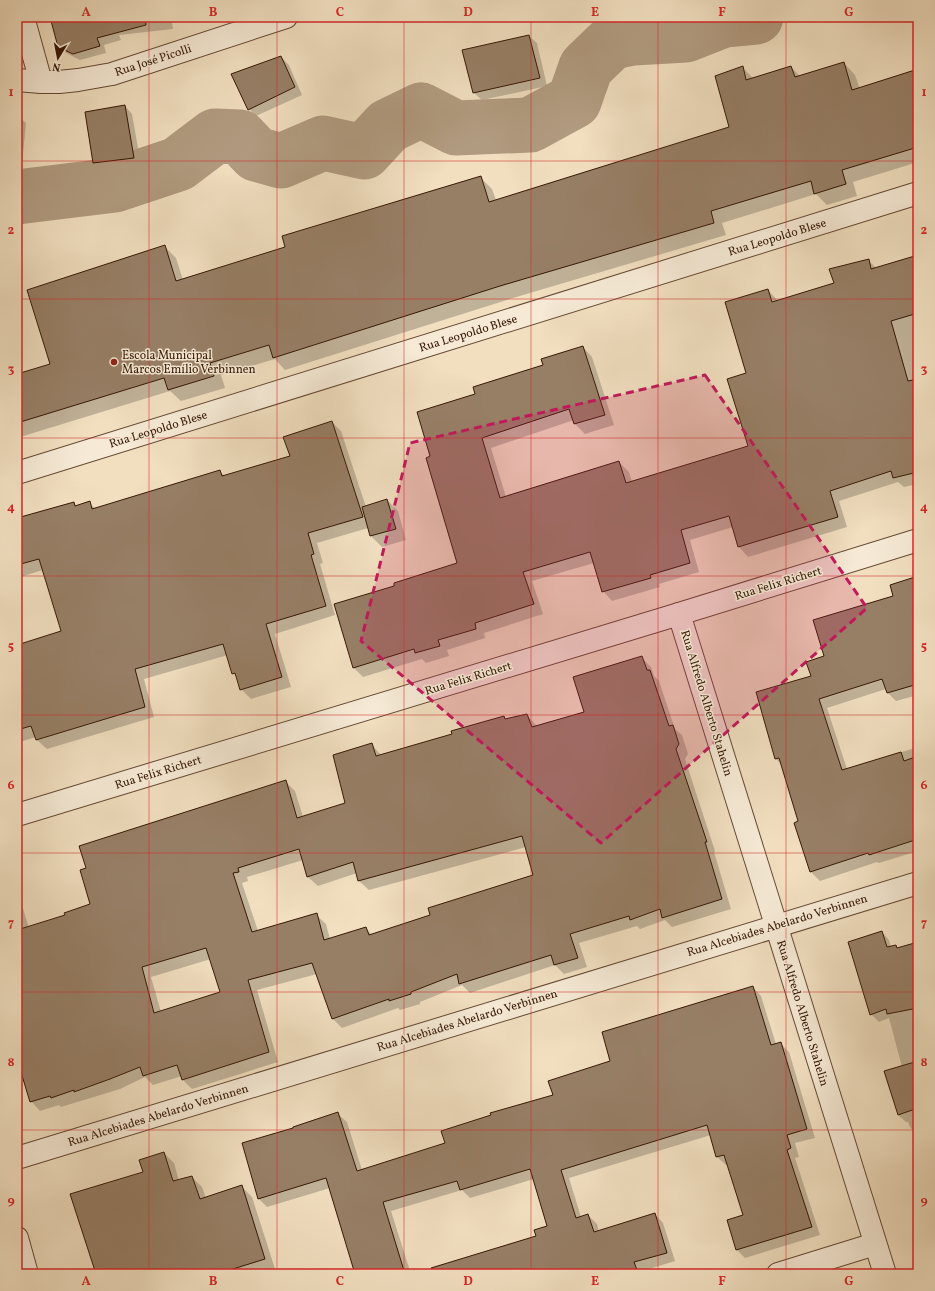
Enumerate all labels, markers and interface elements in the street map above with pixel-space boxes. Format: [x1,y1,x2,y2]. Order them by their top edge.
text: A [81,4,91,22]
text: B [209,4,218,22]
text: C [336,4,344,22]
text: D [463,4,473,22]
text: E [591,4,599,22]
text: F [718,4,726,22]
text: G [844,4,854,22]
north arrow [38,38,78,78]
street label: Rua José Picolli [113,41,194,81]
text: N [51,58,62,74]
text: 1 [8,84,14,102]
text: 1 [921,84,927,102]
street label: Rua Leopoldo Blese [726,215,829,261]
text: 2 [8,222,15,240]
text: 2 [921,222,928,240]
street label: Rua Leopoldo Blese [417,311,520,357]
place label: Escola Municipal Marcos Emílio Verbinnen [122,348,256,378]
marker: Escola Municipal Marcos Emílio Verbinnen [109,357,119,367]
text: 3 [8,361,15,379]
text: 3 [921,361,928,379]
street label: Rua Leopoldo Blese [107,407,210,453]
text: 4 [7,499,15,517]
text: 4 [920,499,928,517]
street label: Rua Felix Richert [733,563,824,605]
street label: Rua Alfredo Alberto Stahelin [676,628,736,778]
text: 5 [8,638,14,656]
text: 5 [921,638,927,656]
street label: Rua Felix Richert [423,658,514,700]
street label: Rua Felix Richert [113,752,204,794]
text: 6 [7,777,15,795]
text: 6 [920,777,928,795]
street label: Rua Alcebiades Abelardo Verbinnen [685,891,870,961]
text: 7 [8,915,14,933]
text: 7 [921,915,927,933]
street label: Rua Alfredo Alberto Stahelin [772,938,832,1088]
street label: Rua Alcebiades Abelardo Verbinnen [375,986,560,1056]
text: 8 [7,1054,15,1072]
text: 8 [920,1054,928,1072]
street label: Rua Alcebiades Abelardo Verbinnen [66,1081,251,1151]
text: 9 [7,1192,15,1210]
text: 9 [920,1192,928,1210]
text: A [81,1273,91,1291]
text: B [209,1273,218,1291]
text: C [336,1273,344,1291]
text: D [463,1273,473,1291]
text: E [591,1273,599,1291]
text: F [718,1273,726,1291]
text: G [844,1273,854,1291]

